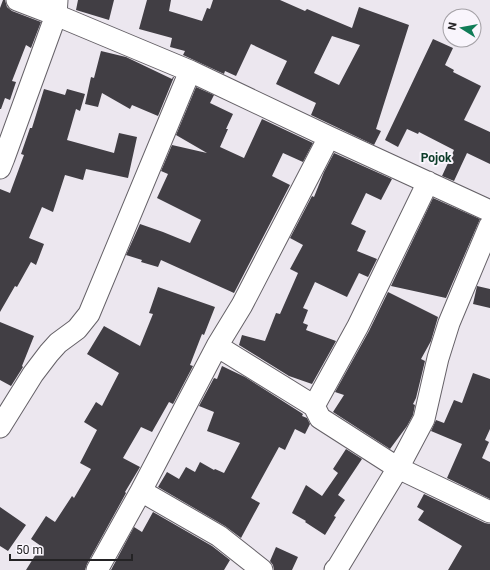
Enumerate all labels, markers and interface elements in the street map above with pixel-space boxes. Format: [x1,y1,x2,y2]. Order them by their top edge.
north arrow [442,8,482,48]
text: N [446,21,460,31]
district label: Pojok [421,151,452,165]
scale bar [10,536,132,562]
text: 50 m [16,543,43,557]

